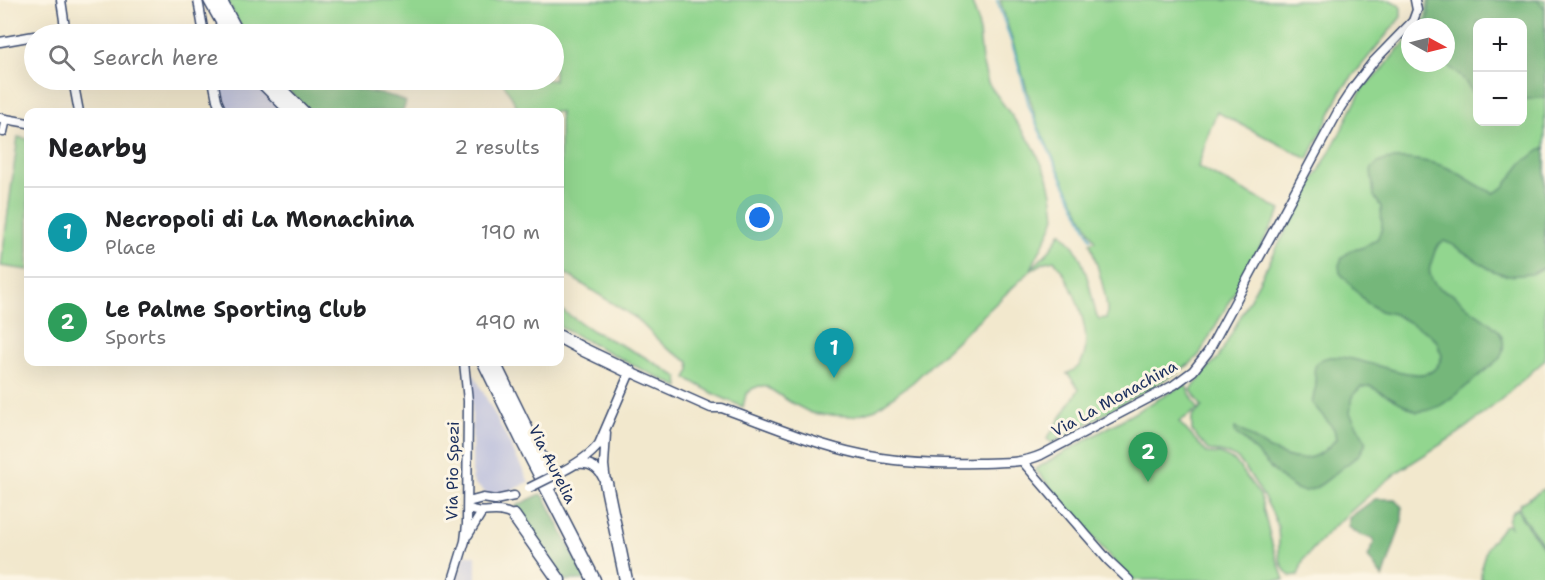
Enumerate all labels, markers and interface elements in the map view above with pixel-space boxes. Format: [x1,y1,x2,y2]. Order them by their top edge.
north arrow [1401,18,1455,72]
map controls [1473,18,1527,126]
button: + [1473,18,1527,72]
search box [24,24,564,90]
icon: search [45,41,78,74]
text: Search here [93,43,219,72]
button: − [1473,72,1527,126]
text: Nearby [48,130,147,165]
text: 2 results [454,134,540,160]
your location [745,203,774,232]
text: Necropoli di La Monachina [105,205,414,234]
text: 1 [63,219,72,245]
text: 190 m [481,219,540,245]
text: Place [105,234,156,260]
text: Le Palme Sporting Club [105,295,367,324]
text: 2 [61,309,75,335]
text: 490 m [475,309,540,335]
text: Sports [105,324,166,350]
pin: 1 [814,328,854,378]
street label: Via La Monachina [1048,355,1181,442]
street label: Via Pio Spezi [441,421,464,521]
street label: Via Aurelia [524,421,581,507]
pin: 2 [1128,432,1168,482]

